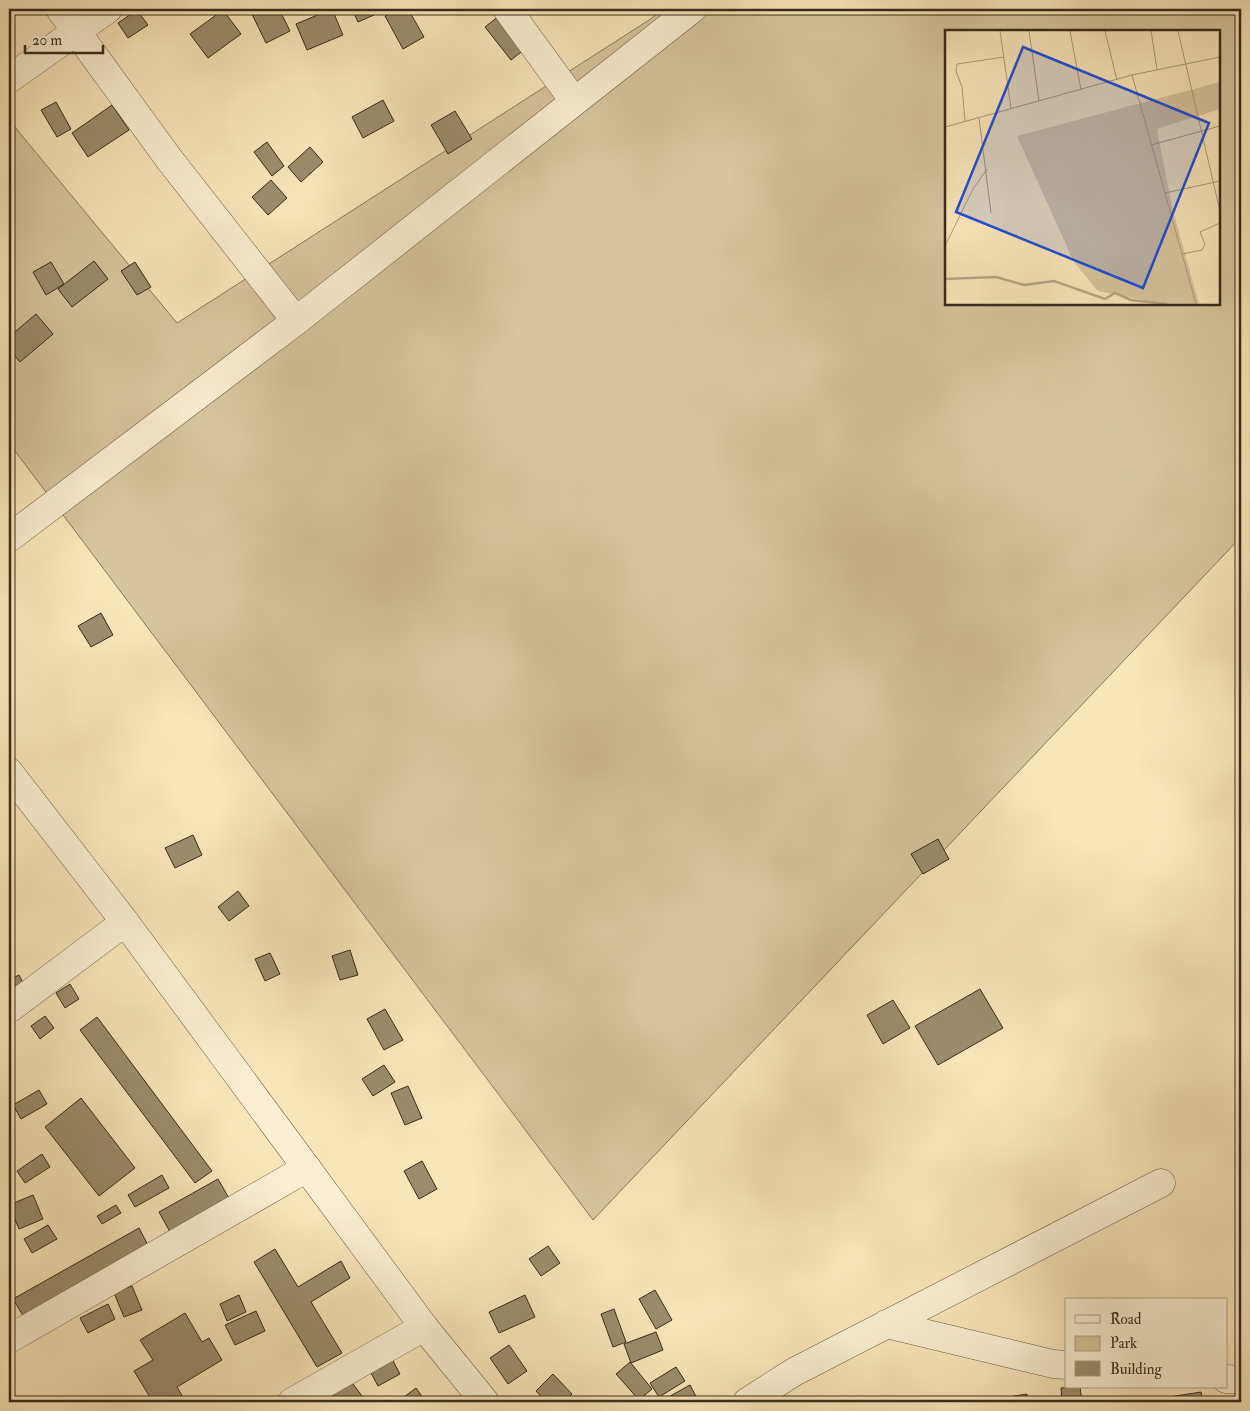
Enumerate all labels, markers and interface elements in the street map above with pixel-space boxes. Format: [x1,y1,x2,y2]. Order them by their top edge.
scale bar [25,22,102,54]
inset map [945,30,1220,305]
text: 20 m [32,31,62,50]
legend [1065,1298,1228,1388]
text: Road [1110,1310,1142,1329]
text: Park [1110,1334,1137,1353]
text: Building [1110,1360,1162,1379]

